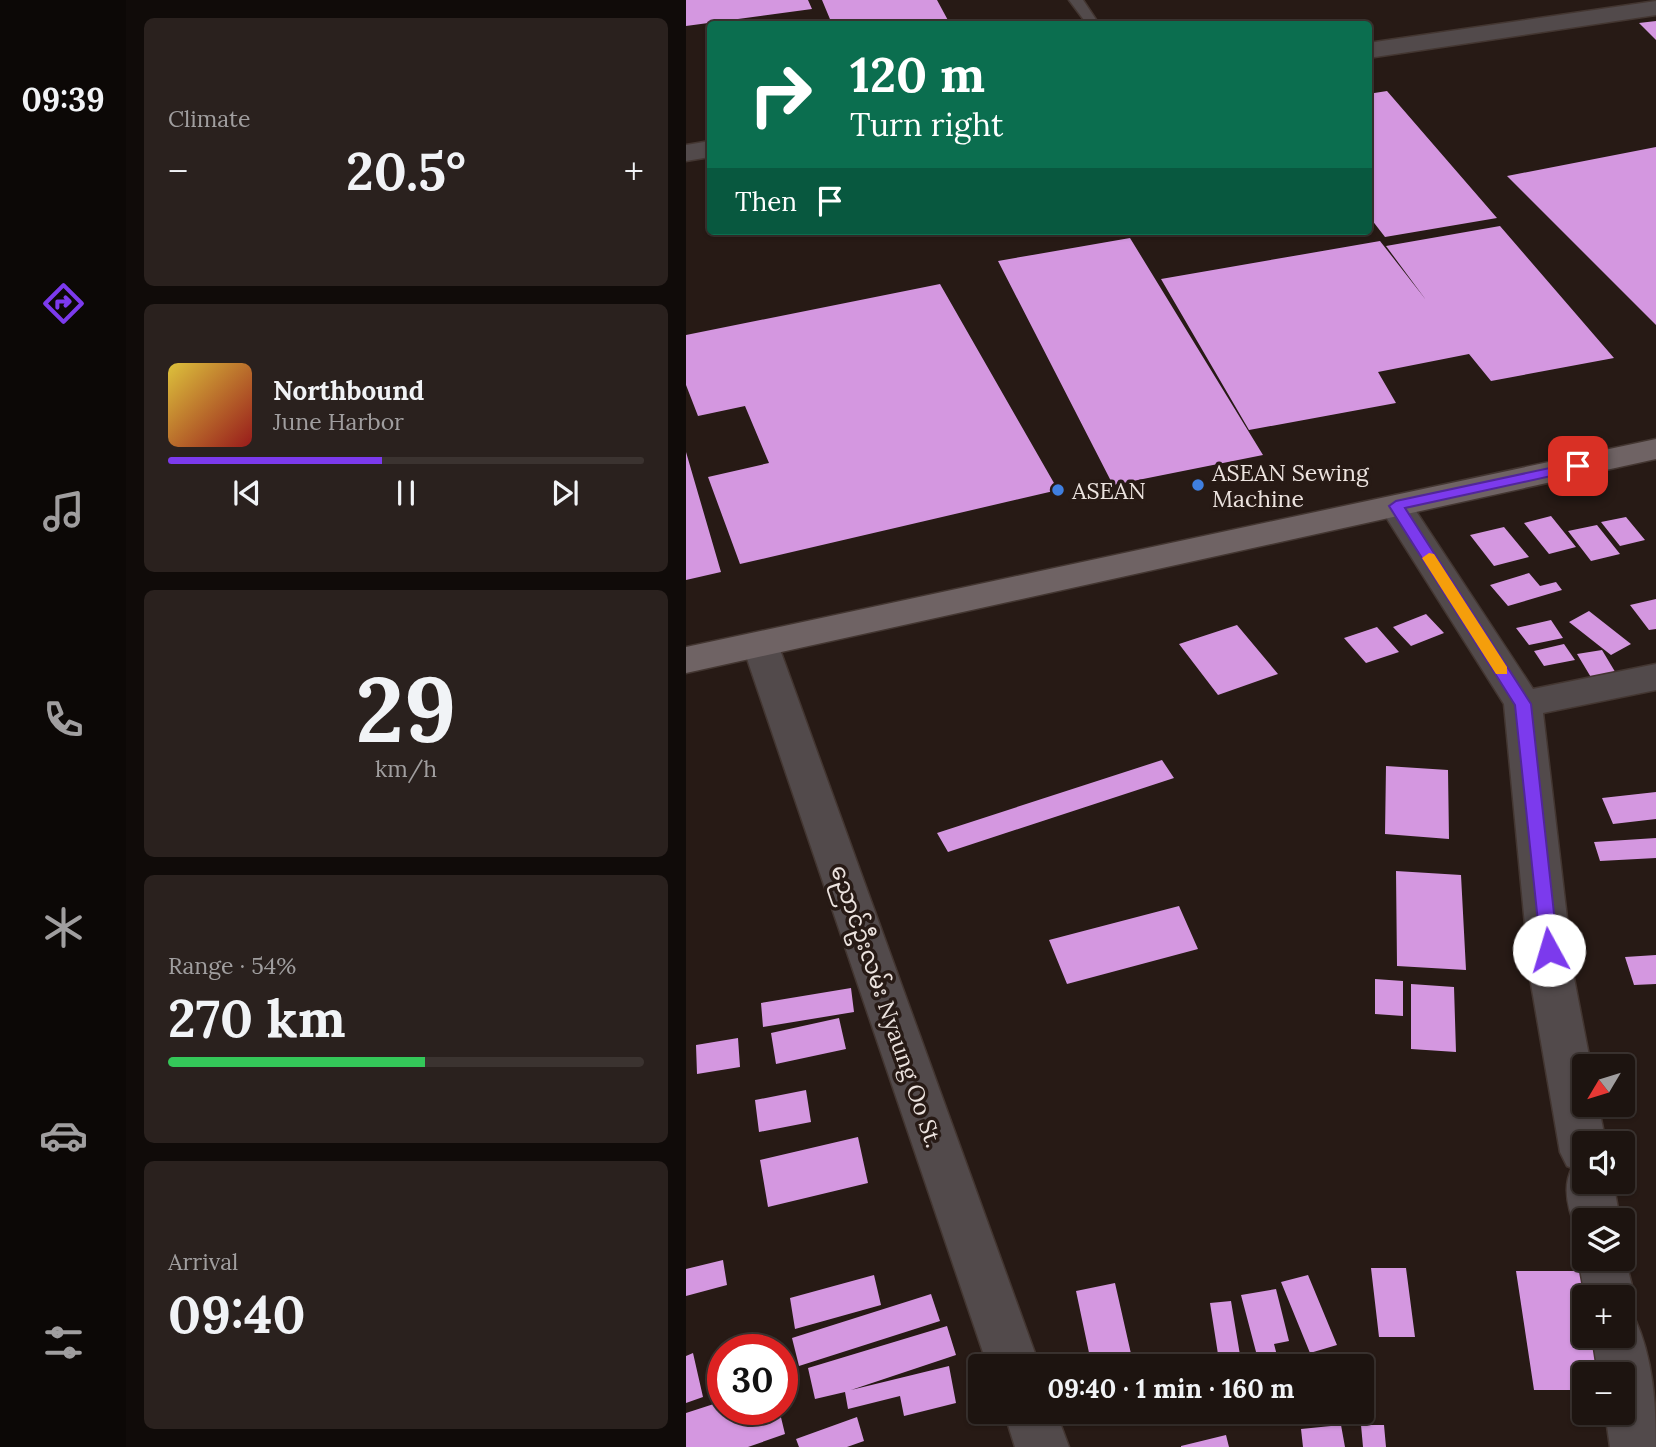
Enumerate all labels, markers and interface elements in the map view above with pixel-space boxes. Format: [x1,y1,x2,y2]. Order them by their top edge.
text: 120 m [850,43,985,105]
icon: right [735,49,826,140]
text: 09:39 [21,79,105,120]
text: Climate [168,104,250,133]
text: Turn right [850,104,1003,145]
text: 20.5° [346,138,466,204]
text: − [168,147,188,195]
text: + [624,147,644,195]
icon: arrive [811,182,849,220]
text: Then [735,185,797,218]
icon: directions [39,279,88,328]
text: Northbound [273,374,424,407]
text: June Harbor [273,407,404,436]
pin [1548,436,1608,496]
icon: arrive [1559,447,1597,485]
place label: ASEAN Sewing Machine [1211,458,1370,513]
icon: previous [228,474,266,512]
icon: pause [387,474,425,512]
icon: next [546,474,584,512]
place label: ASEAN [1071,476,1146,505]
marker: ASEAN Sewing Machine [1190,477,1206,493]
marker: ASEAN [1050,482,1066,498]
icon: music [39,487,88,536]
text: 29 [356,650,456,767]
icon: phone [39,695,88,744]
text: km/h [375,754,437,783]
street label: ညောင်ဦးလမ်း Nyaung Oo St. [820,861,950,1153]
icon: climate [39,903,88,952]
position arrow [1512,913,1586,987]
text: Range · 54% [168,951,296,980]
text: 270 km [168,985,346,1051]
north arrow [1572,1054,1634,1116]
map controls [1572,1054,1635,1425]
icon: car [39,1111,88,1160]
button: sound [1572,1131,1635,1194]
button: layers [1572,1208,1635,1271]
text: Arrival [168,1247,238,1276]
text: 09:40 [168,1281,306,1347]
button: + [1572,1285,1635,1348]
icon: filters [39,1318,88,1367]
speed limit sign: 30 [707,1334,798,1425]
button: − [1572,1362,1635,1425]
text: 09:40 · 1 min · 160 m [1047,1372,1295,1405]

